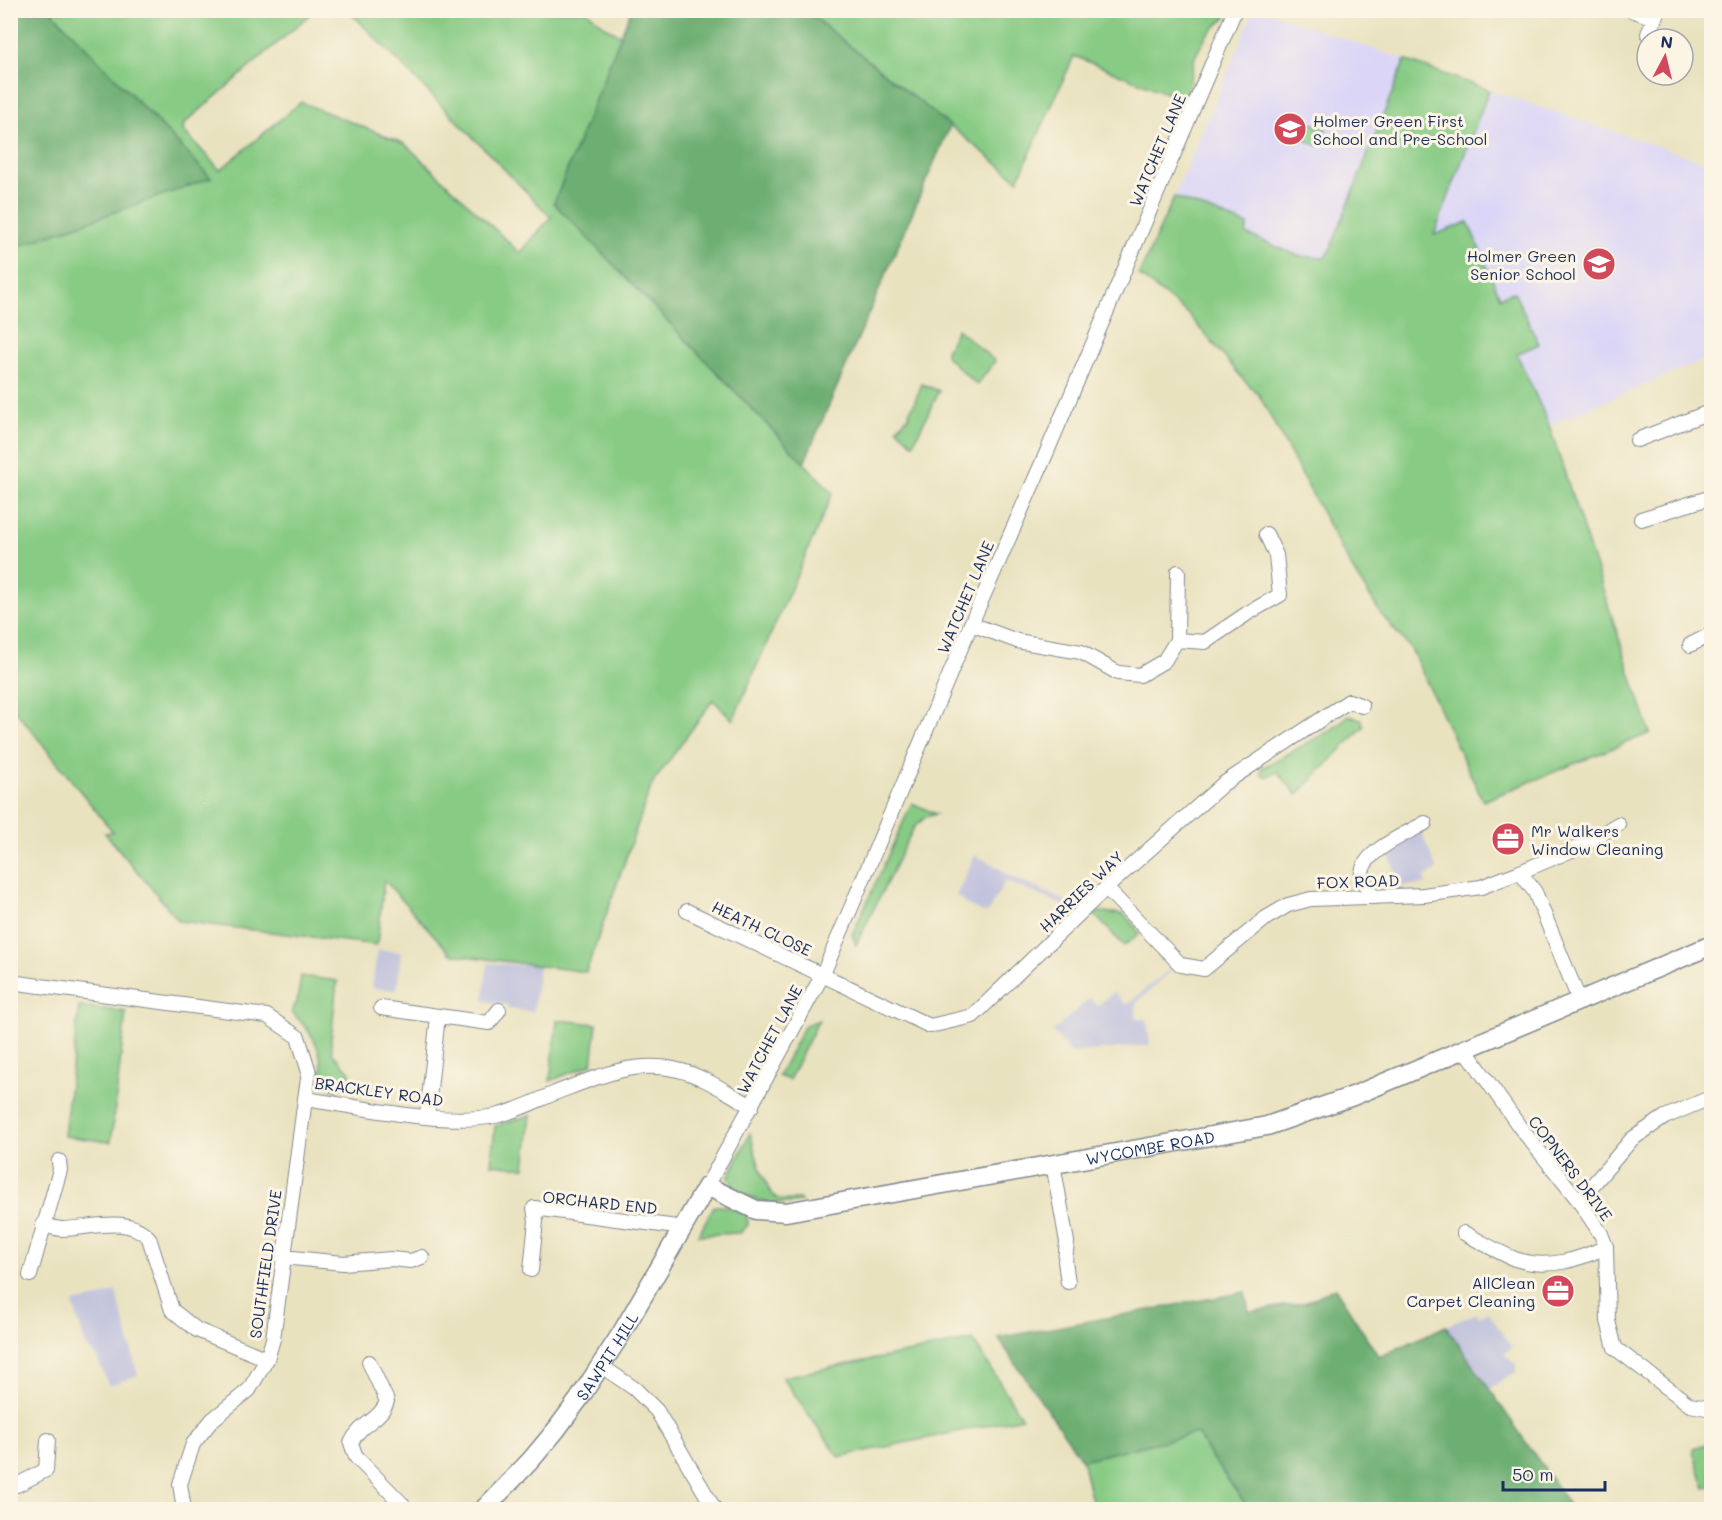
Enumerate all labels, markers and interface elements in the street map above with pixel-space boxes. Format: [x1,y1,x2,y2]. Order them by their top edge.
north arrow [1635,27,1695,87]
text: N [1660,30,1674,53]
street label: WATCHET LANE [1124,90,1190,210]
place label: Holmer Green First School and Pre-School [1313,110,1488,149]
school or university icon: Holmer Green First School and Pre-School [1272,111,1308,147]
place label: Holmer Green Senior School [1467,245,1576,284]
school or university icon: Holmer Green Senior School [1581,246,1617,282]
street label: WATCHET LANE [932,537,998,657]
place label: Mr Walkers Window Cleaning [1531,820,1663,859]
office icon: Mr Walkers Window Cleaning [1490,821,1526,857]
street label: HARRIES WAY [1035,846,1127,936]
street label: FOX ROAD [1316,869,1400,893]
street label: HEATH CLOSE [709,896,815,960]
street label: WATCHET LANE [731,981,807,1097]
street label: BRACKLEY ROAD [313,1072,445,1110]
street label: COPNERS DRIVE [1524,1111,1618,1225]
street label: WYCOMBE ROAD [1084,1125,1216,1169]
street label: ORCHARD END [542,1186,658,1218]
street label: SOUTHFIELD DRIVE [244,1188,286,1340]
place label: AllClean Carpet Cleaning [1406,1272,1535,1311]
office icon: AllClean Carpet Cleaning [1540,1273,1576,1309]
street label: SAWPIT HILL [571,1308,642,1404]
scale bar [1503,1454,1605,1492]
text: 50 m [1512,1462,1554,1486]

